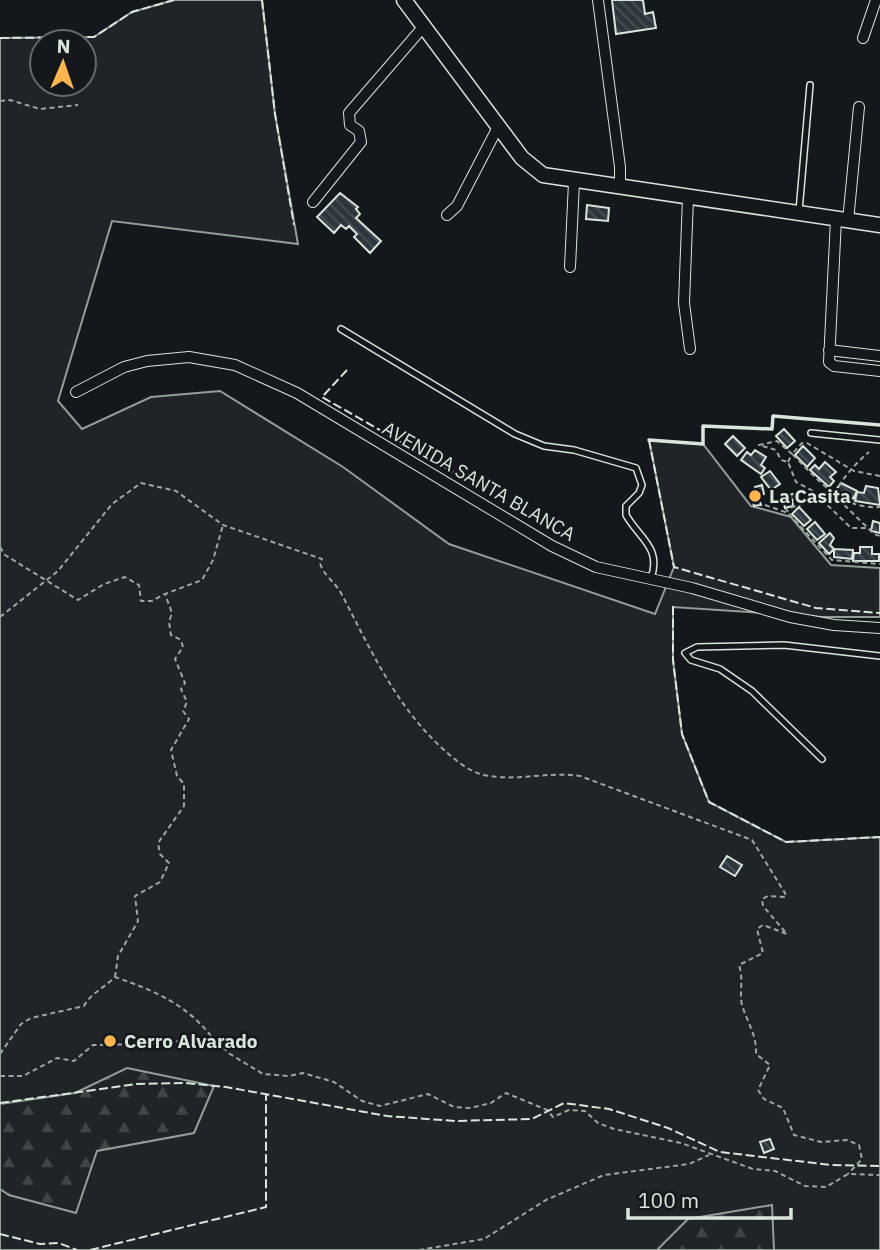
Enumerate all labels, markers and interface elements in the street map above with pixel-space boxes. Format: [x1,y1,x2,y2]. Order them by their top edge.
north arrow [28,28,98,98]
text: N [56,34,71,58]
street label: AVENIDA SANTA BLANCA [378,416,580,546]
place label: La Casita [769,484,851,508]
marker: La Casita [747,488,763,504]
place label: Cerro Alvarado [124,1029,258,1053]
marker: Cerro Alvarado [102,1033,118,1049]
scale bar [628,1176,791,1220]
text: 100 m [638,1186,699,1214]

